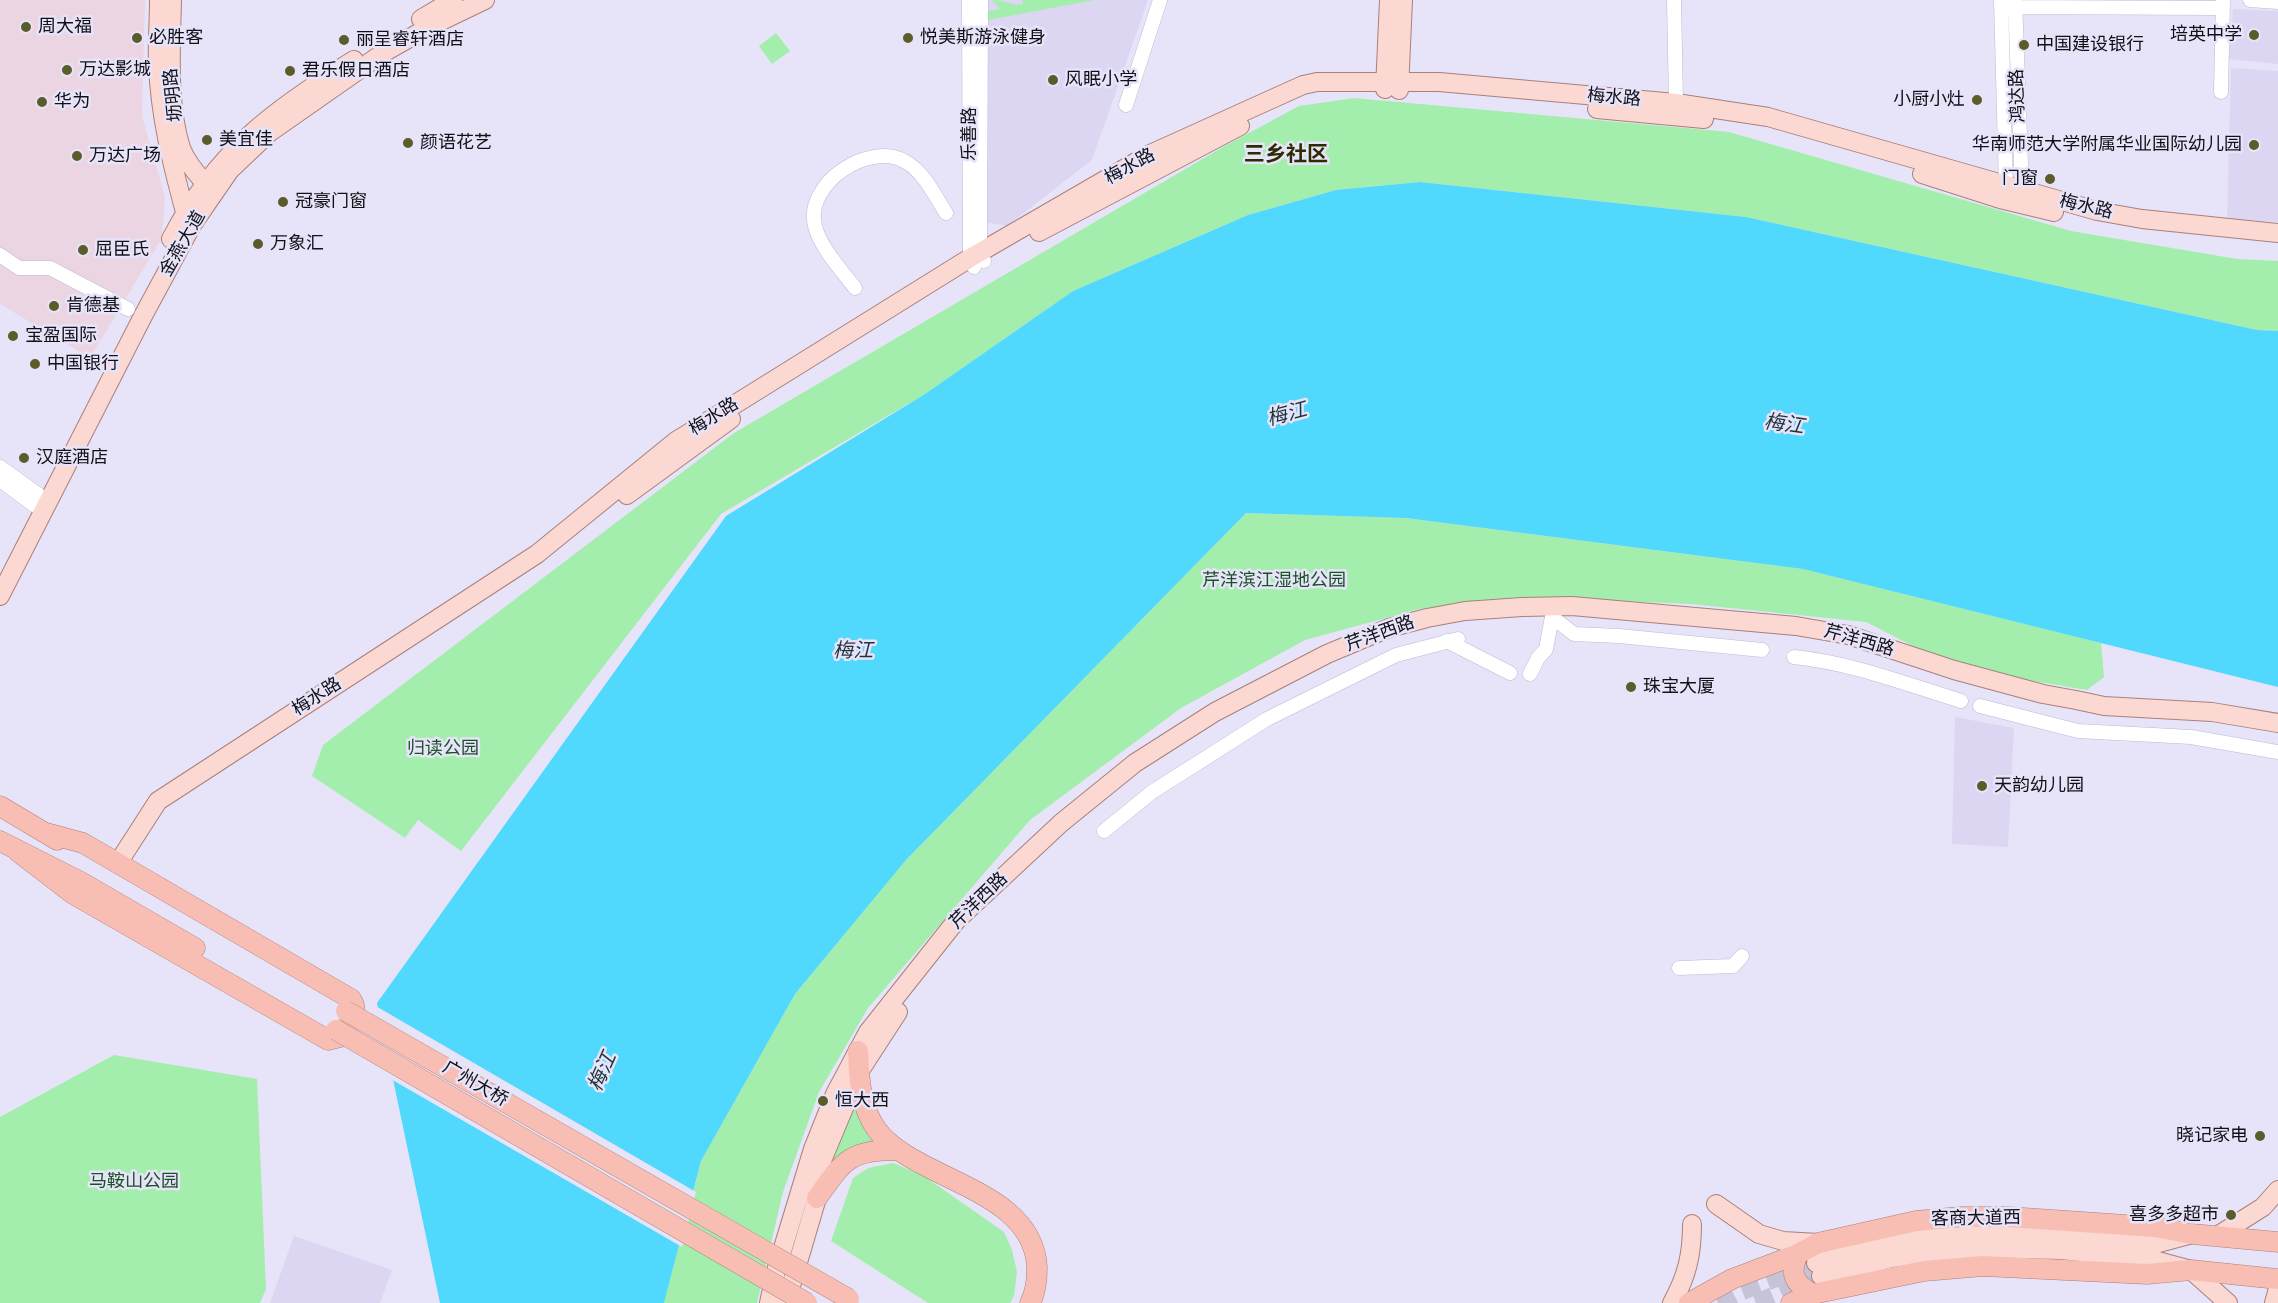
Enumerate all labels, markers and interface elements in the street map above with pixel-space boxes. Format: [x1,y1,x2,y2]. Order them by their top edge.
place label: 周大福 [38,16,92,38]
marker: 周大福 [19,20,33,34]
place label: 培英中学 [2170,24,2242,46]
place label: 必胜客 [149,27,203,49]
place label: 悦美斯游泳健身 [920,27,1046,49]
marker: 培英中学 [2247,28,2261,42]
place label: 丽呈睿轩酒店 [356,29,464,51]
marker: 必胜客 [130,31,144,45]
marker: 悦美斯游泳健身 [901,31,915,45]
marker: 丽呈睿轩酒店 [337,33,351,47]
place label: 中国建设银行 [2036,34,2144,56]
marker: 中国建设银行 [2017,38,2031,52]
place label: 万达影城 [79,59,151,81]
place label: 君乐假日酒店 [302,60,410,82]
marker: 万达影城 [60,63,74,77]
marker: 君乐假日酒店 [283,64,297,78]
street label: 坜明路 [160,67,188,123]
place label: 风眠小学 [1065,69,1137,91]
street label: 鸿达路 [2006,69,2030,123]
marker: 风眠小学 [1046,73,1060,87]
street label: 梅水路 [1586,85,1642,111]
place label: 小厨小灶 [1893,89,1965,111]
place label: 华为 [54,91,90,113]
marker: 小厨小灶 [1970,93,1984,107]
marker: 华为 [35,95,49,109]
street label: 乐善路 [959,107,981,161]
place label: 美宜佳 [219,129,273,151]
place label: 颜语花艺 [420,132,492,154]
marker: 美宜佳 [200,133,214,147]
place label: 华南师范大学附属华业国际幼儿园 [1972,134,2242,156]
marker: 颜语花艺 [401,136,415,150]
marker: 华南师范大学附属华业国际幼儿园 [2247,138,2261,152]
district label: 三乡社区 [1244,142,1328,168]
street label: 梅水路 [1101,144,1159,190]
place label: 万达广场 [89,145,161,167]
marker: 万达广场 [70,149,84,163]
place label: 门窗 [2002,168,2038,190]
marker: 门窗 [2043,172,2057,186]
street label: 梅水路 [2057,190,2115,224]
place label: 冠豪门窗 [295,191,367,213]
marker: 冠豪门窗 [276,195,290,209]
street label: 金燕大道 [156,207,210,281]
place label: 万象汇 [270,233,324,255]
marker: 万象汇 [251,237,265,251]
place label: 屈臣氏 [95,239,149,261]
marker: 屈臣氏 [76,243,90,257]
place label: 肯德基 [66,295,120,317]
marker: 肯德基 [47,299,61,313]
place label: 宝盈国际 [25,325,97,347]
marker: 宝盈国际 [6,329,20,343]
place label: 中国银行 [47,353,119,375]
marker: 中国银行 [28,357,42,371]
street label: 梅水路 [685,394,743,440]
water label: 梅江 [1265,398,1309,432]
water label: 梅江 [1763,410,1805,440]
place label: 汉庭酒店 [36,447,108,469]
marker: 汉庭酒店 [17,451,31,465]
park label: 芹洋滨江湿地公园 [1202,570,1346,592]
street label: 芹洋西路 [1342,612,1418,656]
street label: 芹洋西路 [1821,621,1897,661]
water label: 梅江 [833,640,873,664]
street label: 梅水路 [288,673,346,721]
place label: 珠宝大厦 [1643,676,1715,698]
marker: 珠宝大厦 [1624,680,1638,694]
park label: 归读公园 [407,738,479,760]
place label: 天韵幼儿园 [1994,775,2084,797]
marker: 天韵幼儿园 [1975,779,1989,793]
street label: 芹洋西路 [946,868,1012,934]
water label: 梅江 [584,1049,622,1095]
street label: 广州大桥 [438,1057,512,1111]
place label: 恒大西 [835,1090,889,1112]
marker: 恒大西 [816,1094,830,1108]
place label: 晓记家电 [2176,1125,2248,1147]
marker: 晓记家电 [2253,1129,2267,1143]
park label: 马鞍山公园 [89,1171,179,1193]
place label: 喜多多超市 [2129,1204,2219,1226]
street label: 客商大道西 [1931,1207,2021,1231]
marker: 喜多多超市 [2224,1208,2238,1222]

